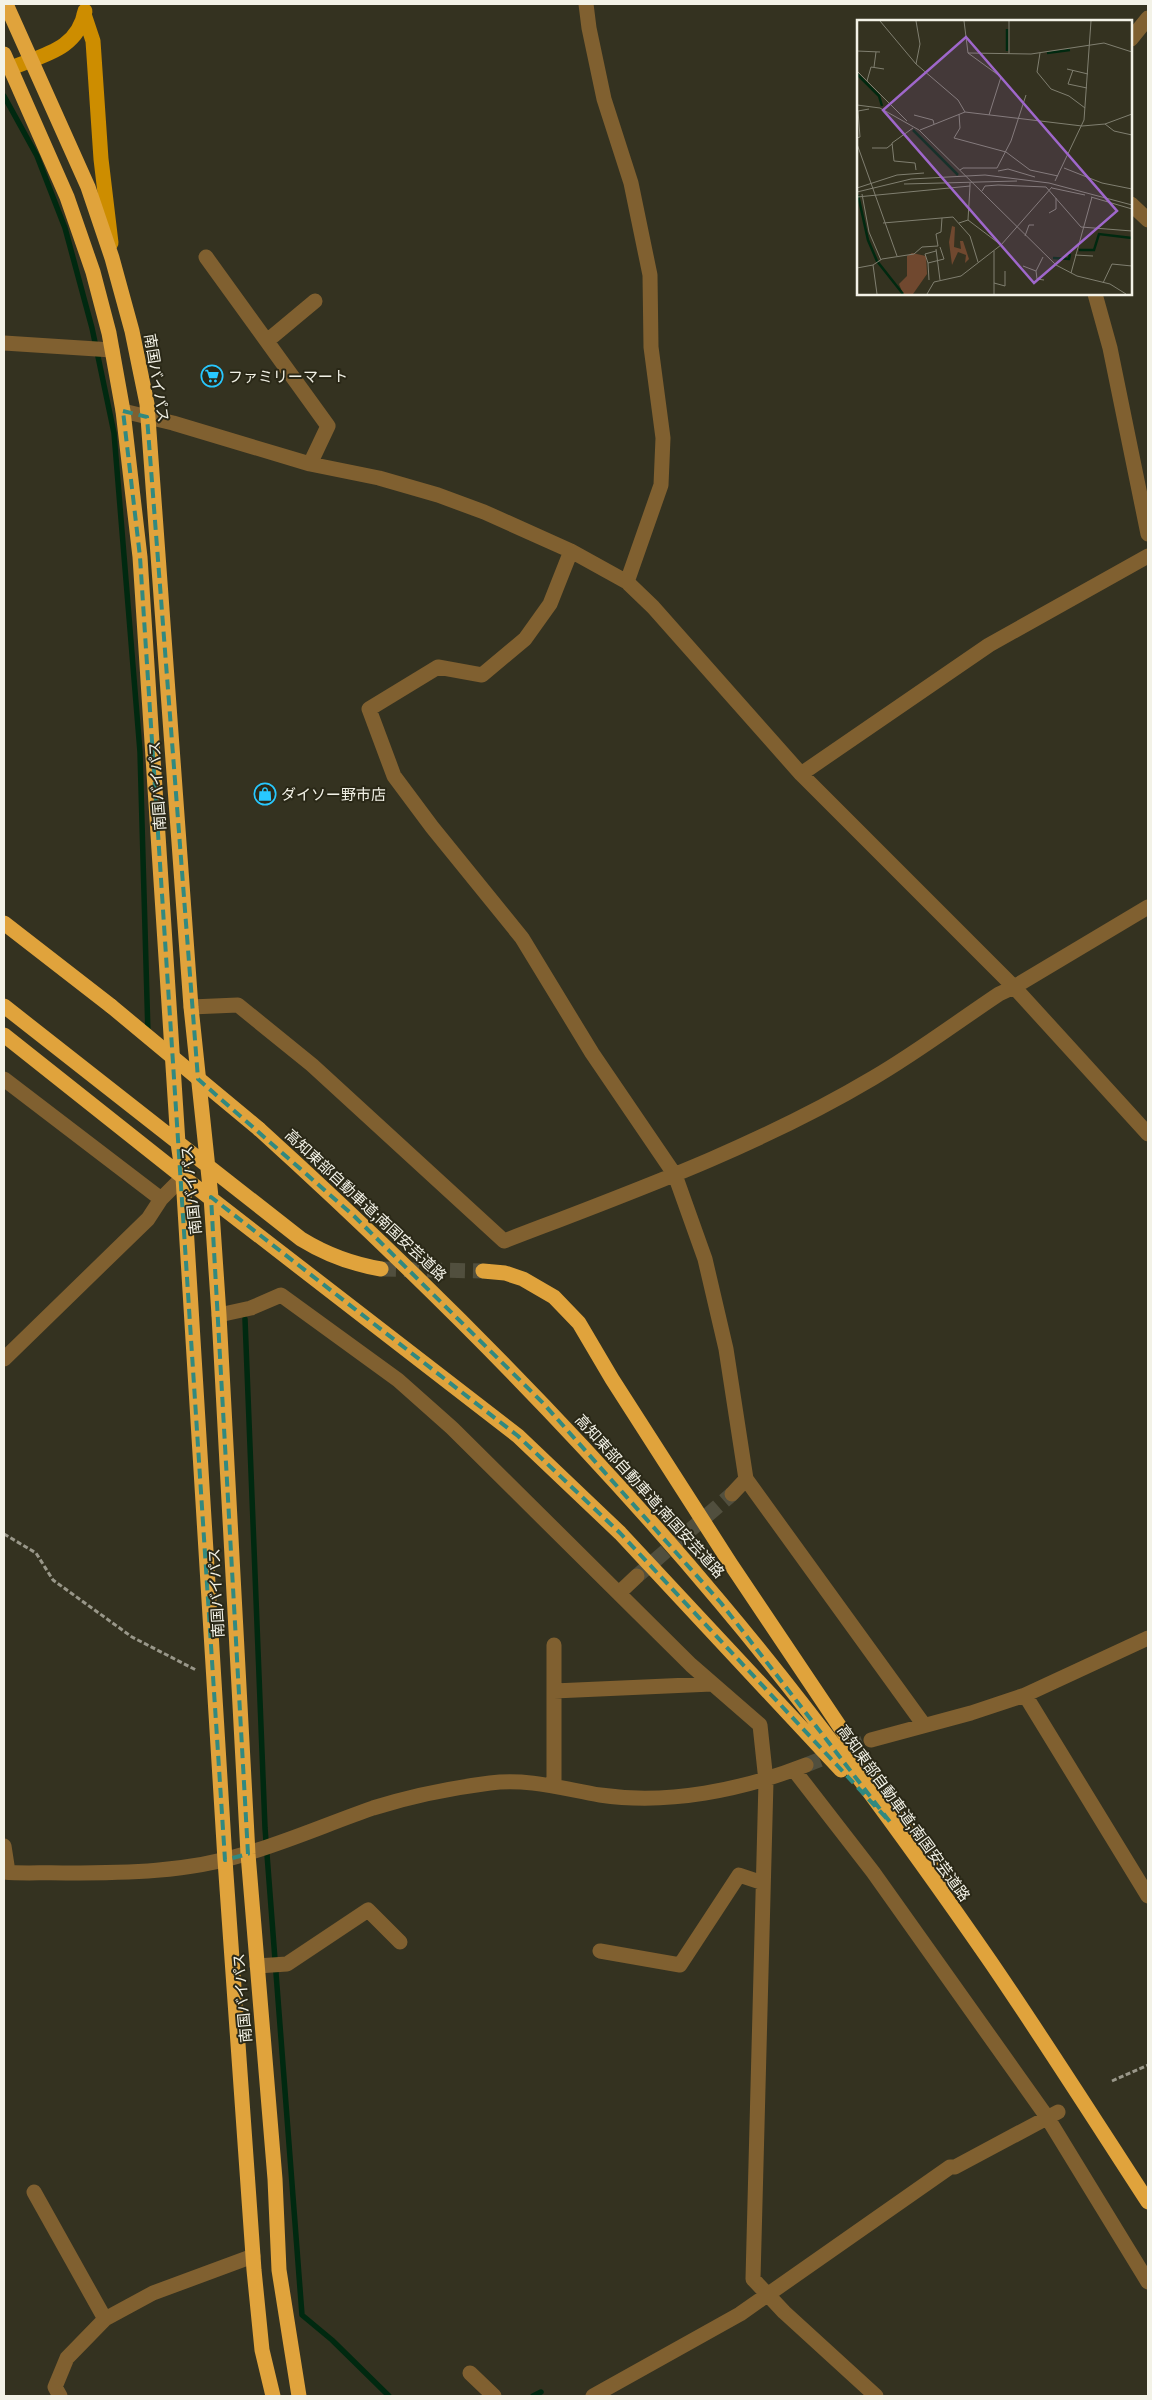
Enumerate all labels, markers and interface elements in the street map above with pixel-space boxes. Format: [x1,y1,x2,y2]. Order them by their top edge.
inset map [857,20,1132,295]
street label: 南国バイパス [141,332,173,424]
supermarket icon: ファミリーマート [200,364,224,388]
place label: ファミリーマート [228,367,348,386]
street label: 南国バイパス [144,741,170,831]
shop icon: ダイソー野市店 [253,782,277,806]
place label: ダイソー野市店 [281,785,386,804]
street label: 高知東部自動車道;南国安芸道路 [281,1125,451,1285]
street label: 南国バイパス [177,1144,205,1236]
street label: 高知東部自動車道;南国安芸道路 [571,1410,729,1582]
street label: 南国バイパス [204,1548,228,1638]
street label: 高知東部自動車道;南国安芸道路 [833,1721,975,1905]
street label: 南国バイパス [229,1952,255,2044]

